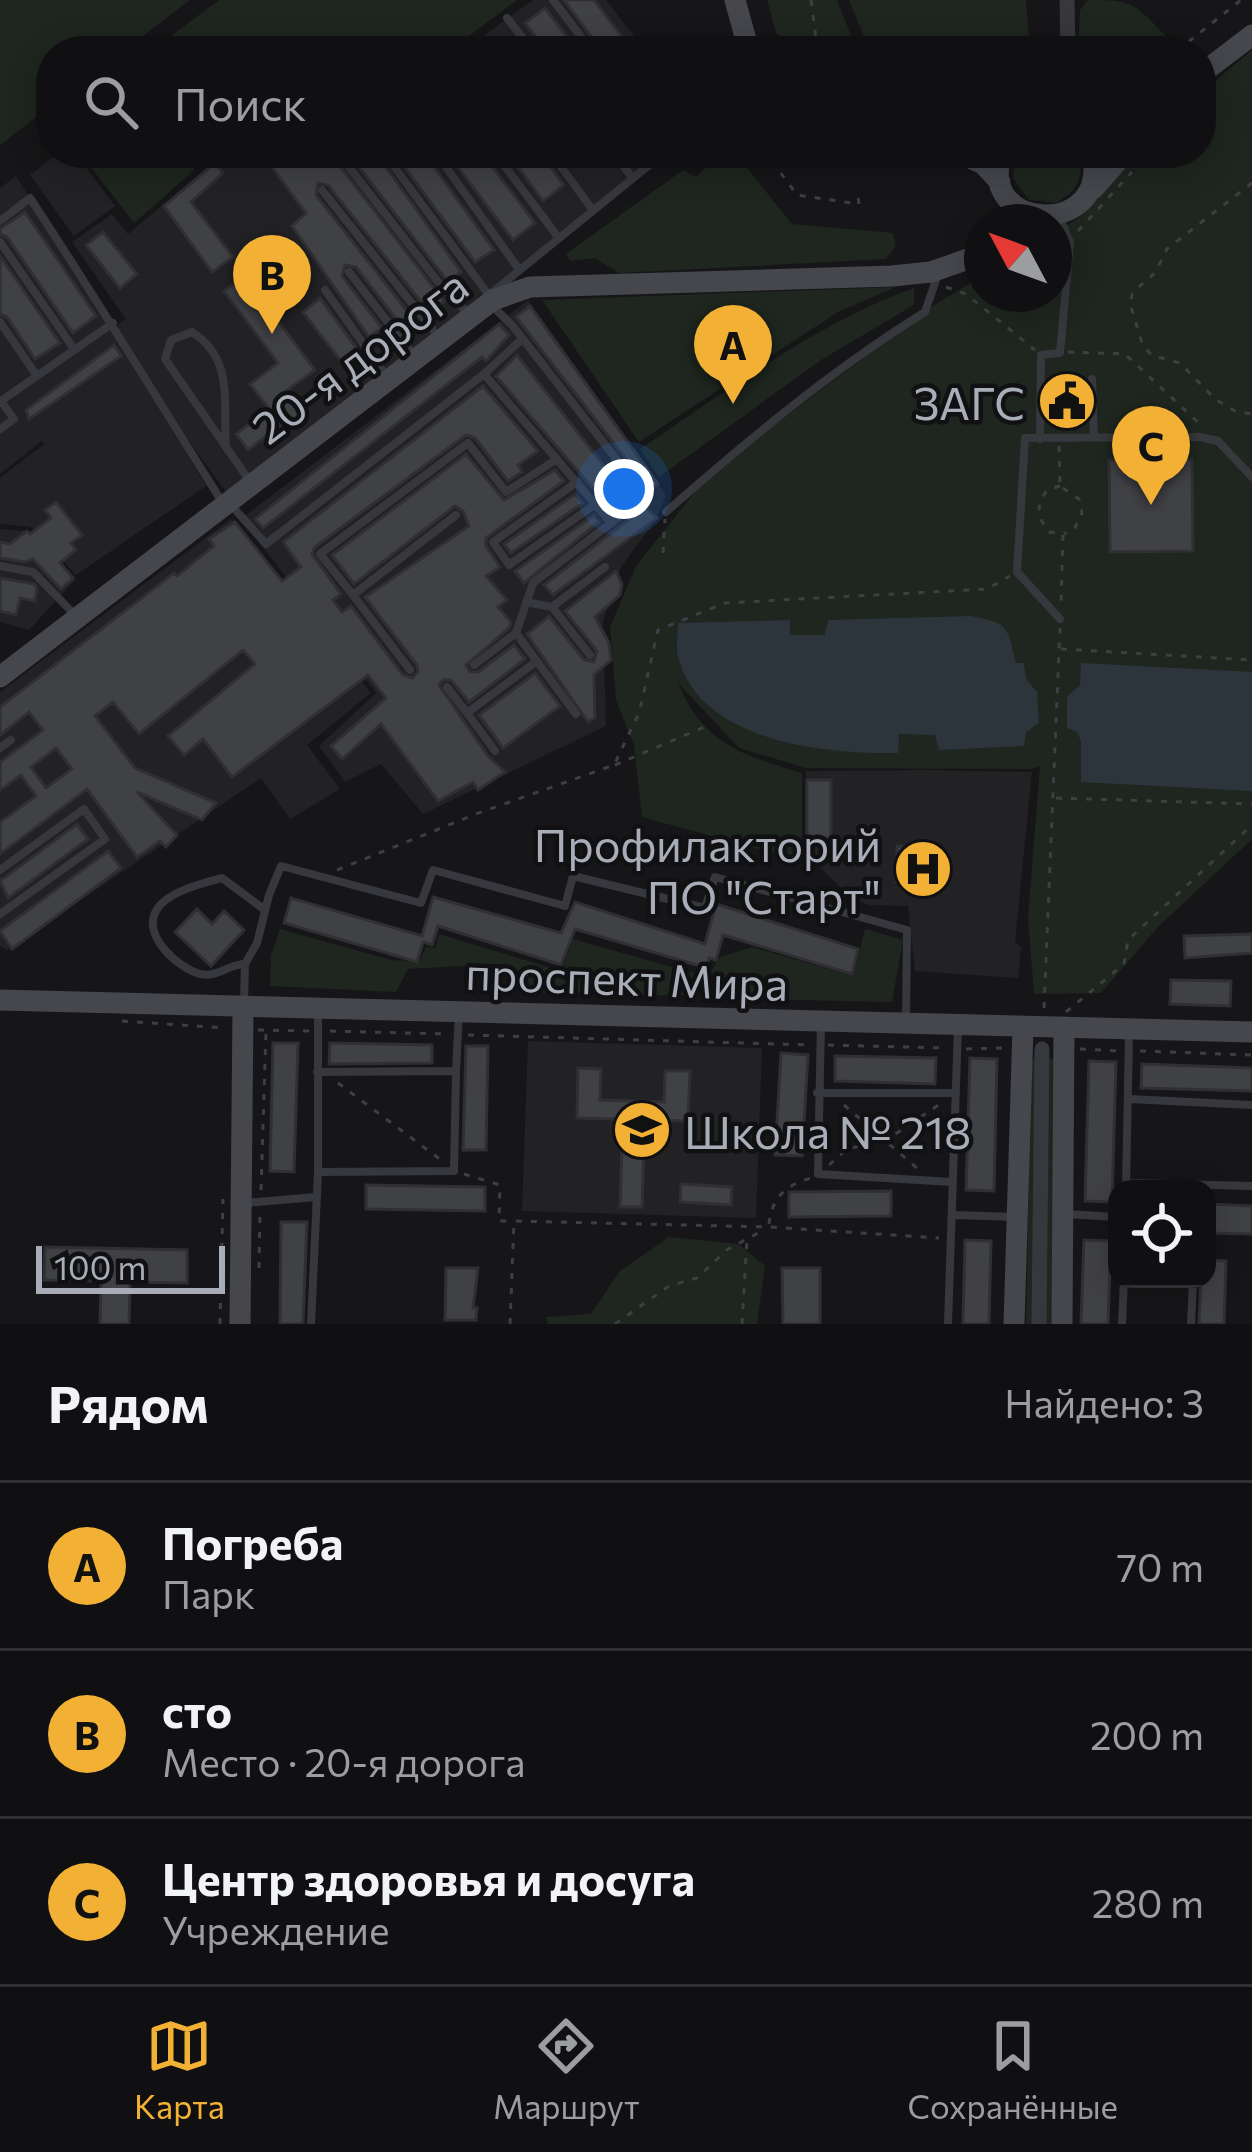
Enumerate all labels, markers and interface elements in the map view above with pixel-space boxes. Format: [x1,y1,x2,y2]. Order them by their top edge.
search box [36,36,1216,168]
icon: search [78,69,144,135]
text: Поиск [174,75,307,130]
north arrow [964,204,1072,312]
pin: B [233,235,311,334]
street label: 20-я дорога [241,256,477,454]
pin: A [694,305,772,404]
public building icon: ЗАГС [1036,370,1098,432]
place label: ЗАГС [913,374,1025,429]
pin: C [1112,406,1190,505]
your location [594,459,654,519]
place label: Профилакторий ПО "Старт" [534,816,881,923]
hospital icon: Профилакторий ПО "Старт" [892,838,954,900]
street label: проспект Мира [465,944,789,1010]
school or university icon: Школа № 218 [611,1099,673,1161]
place label: Школа № 218 [684,1103,971,1158]
map controls [1108,1180,1216,1288]
button: locate [1108,1180,1216,1288]
scale bar [36,1240,225,1293]
text: 100 m [54,1246,146,1287]
text: Рядом [48,1371,209,1434]
text: Найдено: 3 [1004,1378,1204,1426]
text: Погреба [162,1514,343,1569]
text: A [73,1542,101,1590]
text: 70 m [1117,1542,1204,1590]
text: Парк [162,1569,255,1617]
text: сто [162,1682,232,1737]
text: B [74,1710,100,1758]
text: 200 m [1090,1710,1204,1758]
text: Место · 20-я дорога [162,1737,526,1785]
text: Центр здоровья и досуга [162,1850,695,1905]
text: C [74,1878,100,1926]
text: 280 m [1092,1878,1204,1926]
text: Учреждение [162,1905,389,1953]
tab: Карта [134,2013,225,2126]
tab: Маршрут [493,2013,639,2126]
tab: Сохранённые [907,2013,1118,2126]

